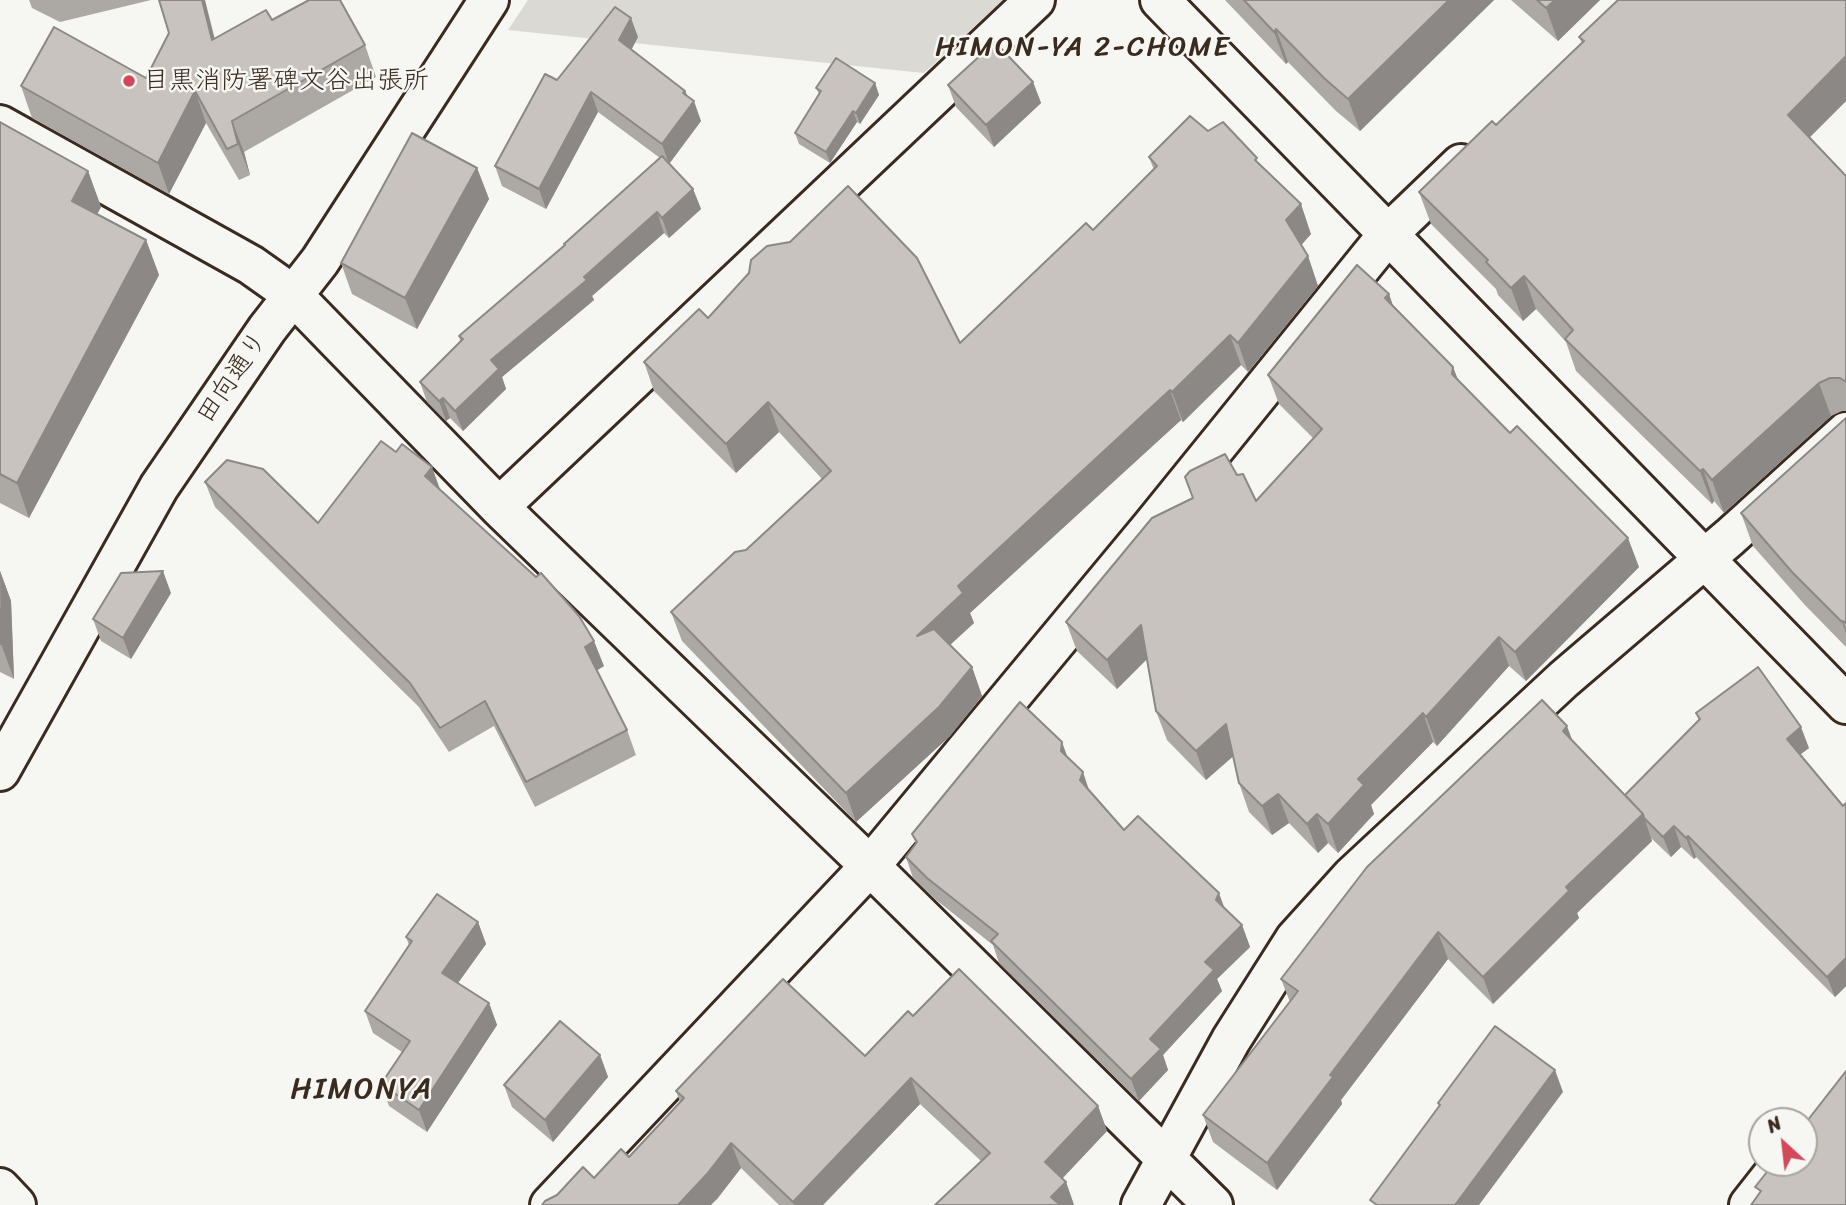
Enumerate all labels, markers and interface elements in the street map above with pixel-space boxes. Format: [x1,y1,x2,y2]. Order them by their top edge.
district label: HIMON-YA 2-CHOME [937,31,1229,65]
place label: 目黒消防署碑文谷出張所 [143,65,429,97]
marker: 目黒消防署碑文谷出張所 [121,73,137,89]
street label: 田向通り [191,326,275,430]
district label: HIMONYA [291,1072,433,1108]
north arrow [1748,1107,1818,1177]
text: N [1761,1107,1787,1142]

